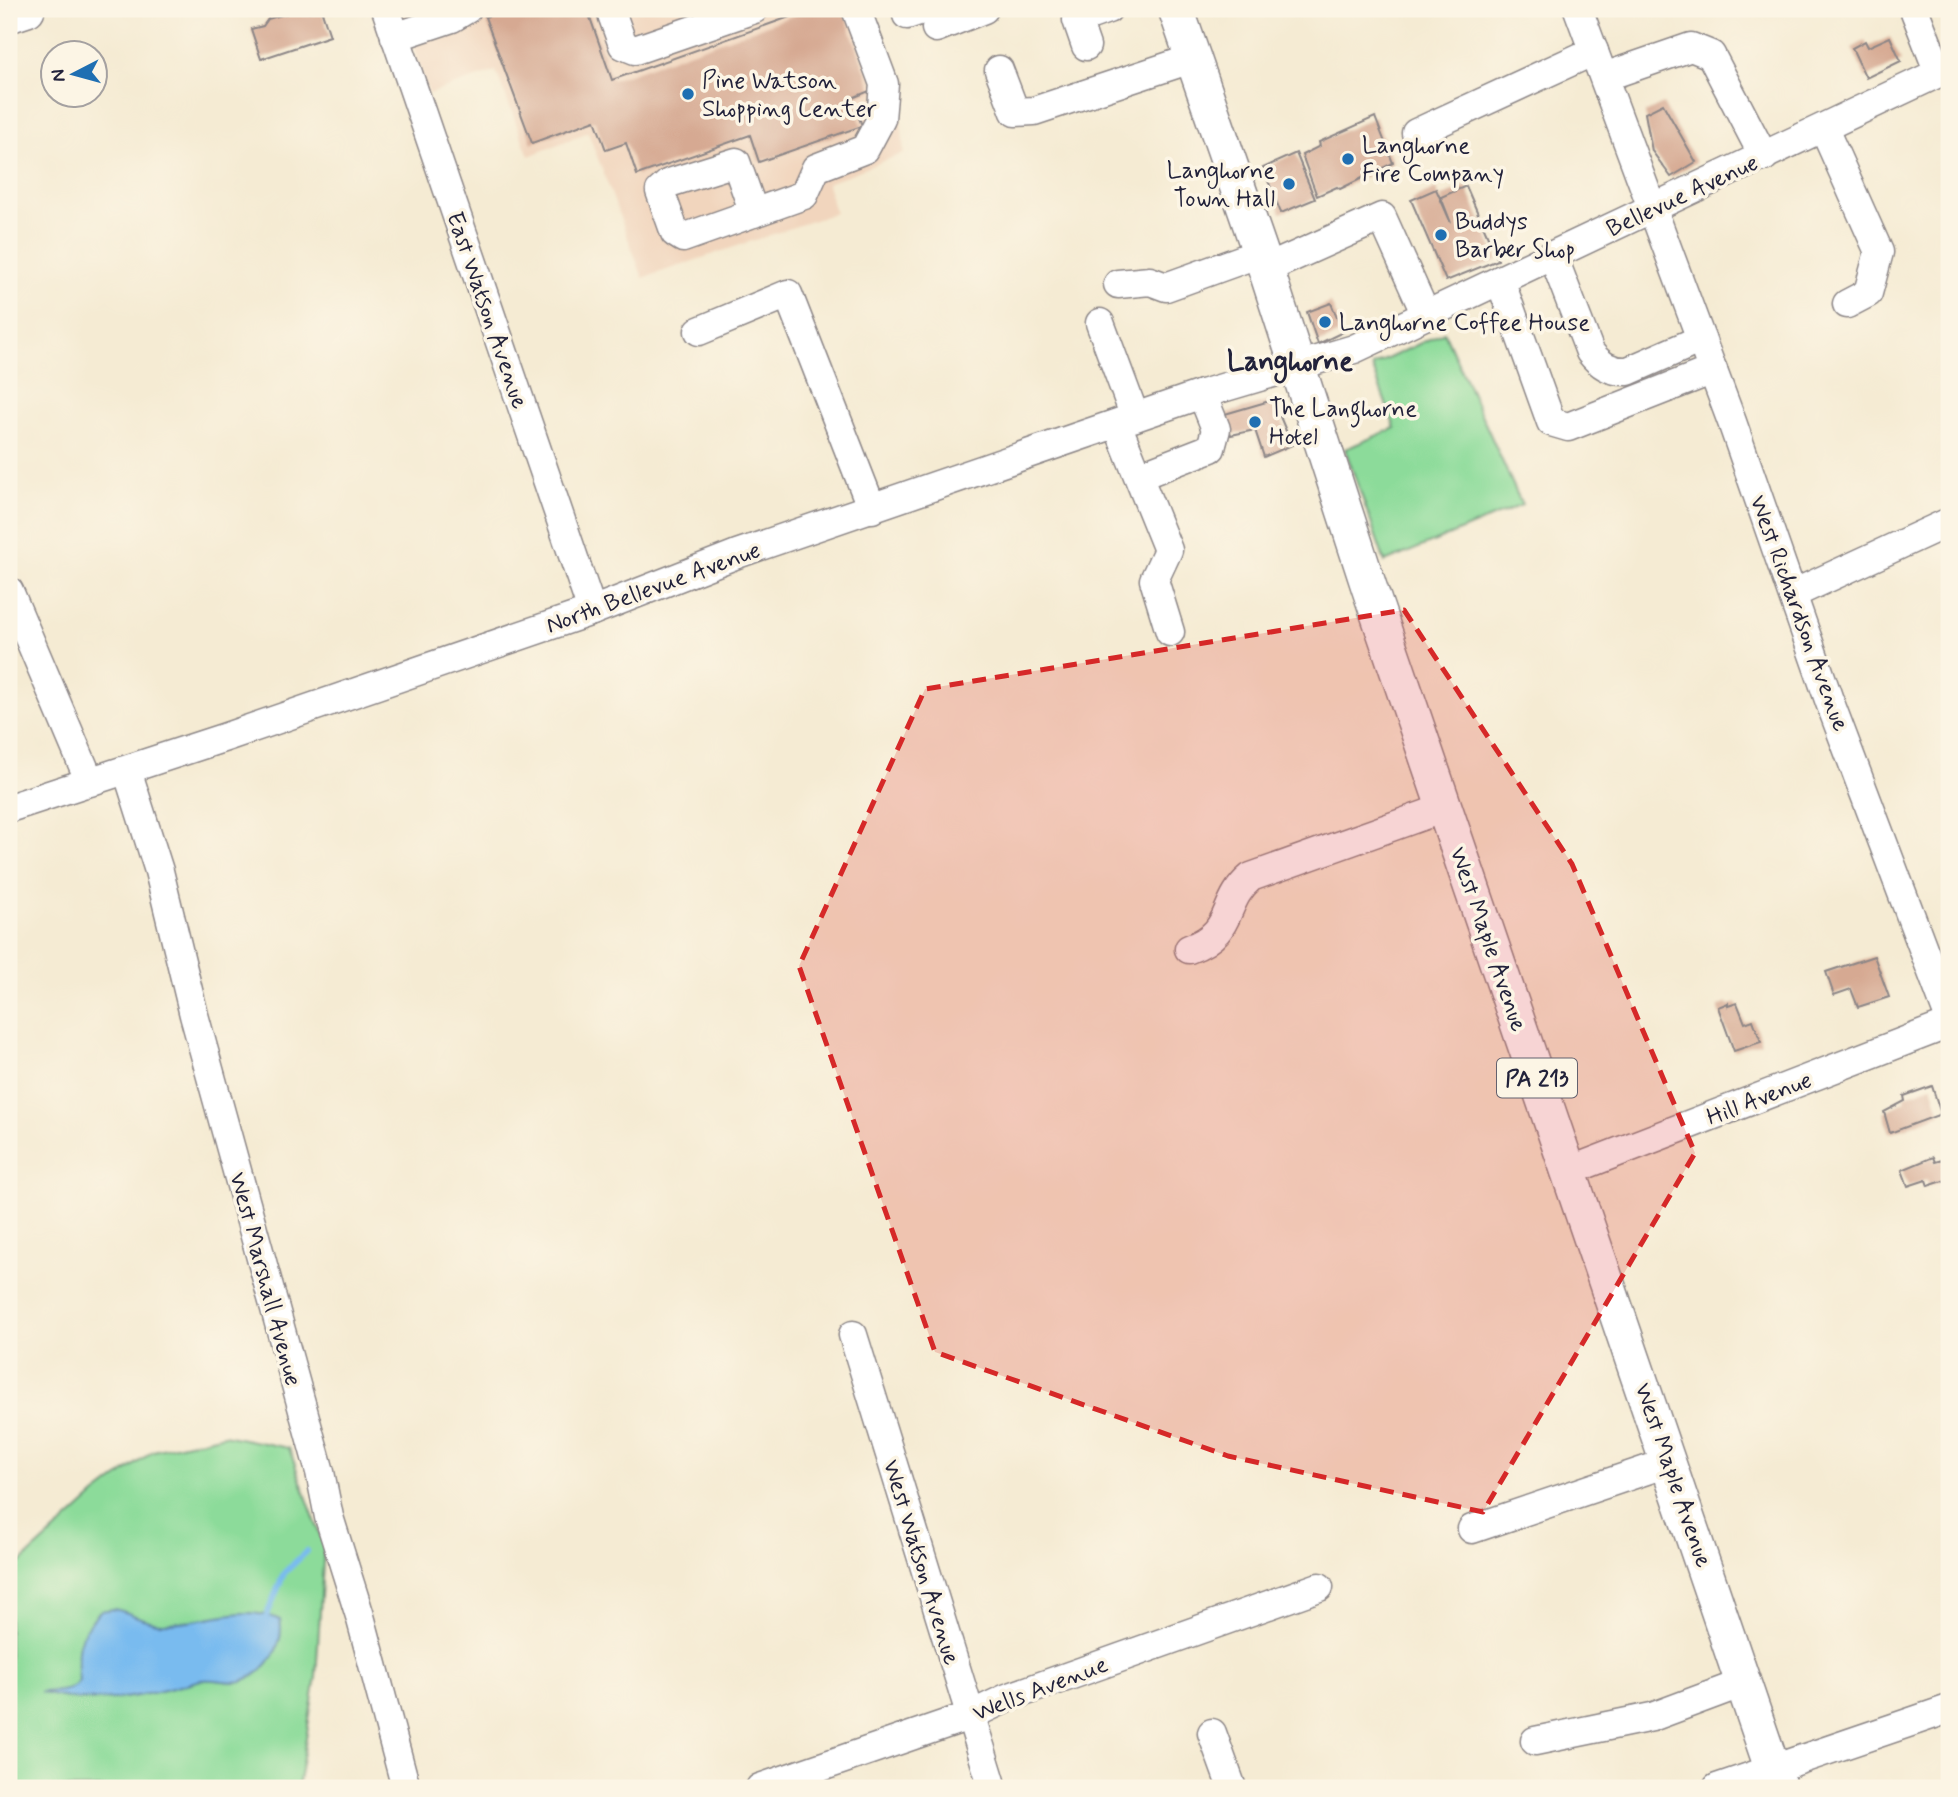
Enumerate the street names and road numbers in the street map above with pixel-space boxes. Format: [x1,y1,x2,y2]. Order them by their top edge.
street label: Bellevue Avenue [1602,148,1764,245]
street label: East Watson Avenue [438,208,535,413]
street label: West Richardson Avenue [1741,491,1856,736]
street label: North Bellevue Avenue [542,535,765,642]
street label: West Maple Avenue [1441,843,1534,1036]
road number: PA 213 [1497,1058,1577,1098]
street label: Hill Avenue [1702,1065,1817,1134]
street label: West Marshall Avenue [221,1169,308,1390]
street label: West Maple Avenue [1626,1379,1719,1572]
street label: West Watson Avenue [875,1456,967,1669]
street label: Wells Avenue [969,1649,1113,1729]

